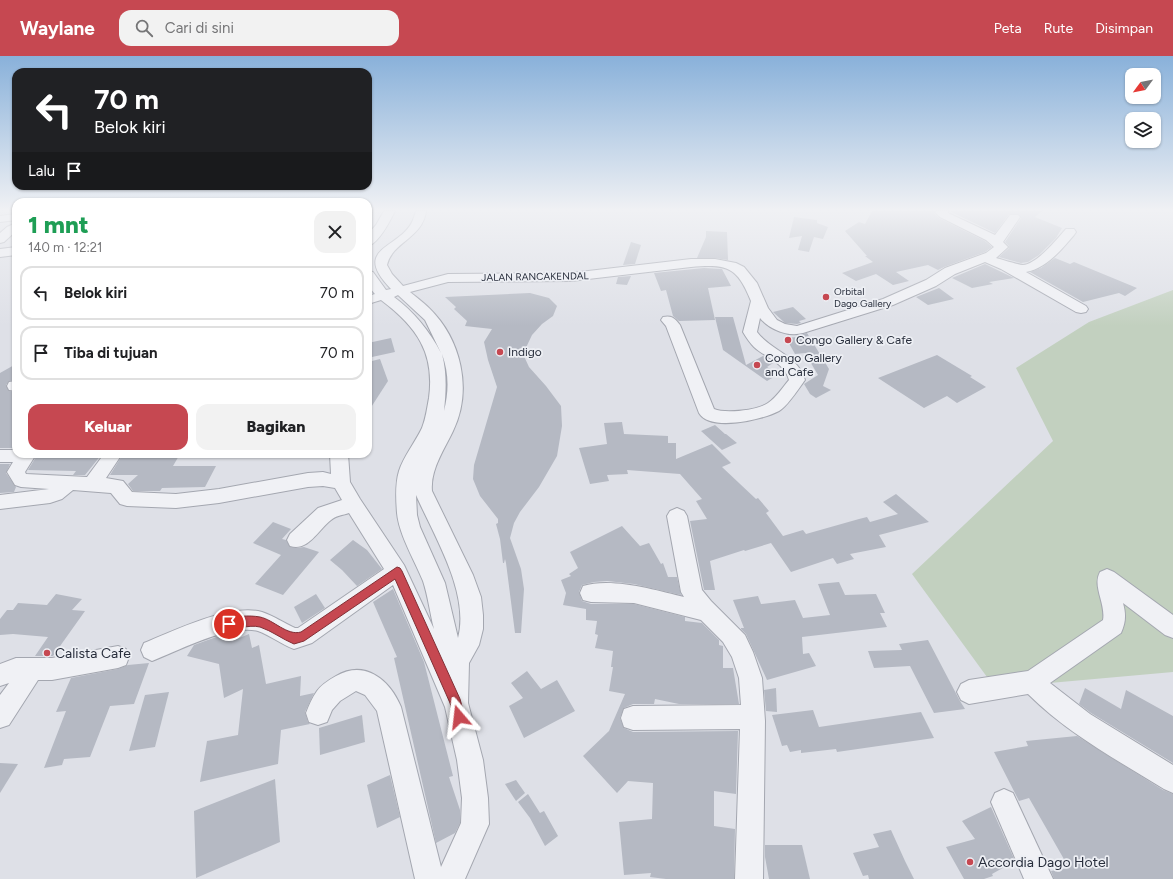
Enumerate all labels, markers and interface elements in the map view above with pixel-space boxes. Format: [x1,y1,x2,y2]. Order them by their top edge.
search box [119,10,399,46]
text: Waylane [20,17,95,40]
icon: search [133,17,155,39]
text: Cari di sini [165,19,234,37]
text: Peta [994,20,1022,37]
text: Rute [1044,20,1073,37]
text: Disimpan [1095,20,1153,37]
north arrow [1125,68,1161,104]
map controls [1125,68,1161,148]
text: 70 m [94,82,159,116]
icon: left [28,84,80,136]
button: layers [1125,112,1161,148]
text: Belok kiri [94,116,166,138]
icon: arrive [63,160,85,182]
text: Lalu [28,162,55,180]
text: 1 mnt [28,210,89,239]
button: close [314,211,356,253]
text: 140 m · 12:21 [28,240,102,255]
street label: JALAN RANCAKENDAL [481,269,590,284]
icon: left [30,282,52,304]
text: Belok kiri [64,284,127,302]
text: 70 m [320,284,354,302]
place label: Orbital Dago Gallery [834,285,892,310]
marker: Orbital Dago Gallery [821,292,831,302]
place label: Congo Gallery & Cafe [796,333,913,347]
marker: Congo Gallery & Cafe [783,335,793,345]
icon: arrive [30,342,52,364]
text: Tiba di tujuan [64,344,158,362]
text: 70 m [320,344,354,362]
place label: Indigo [508,345,542,359]
marker: Indigo [495,347,505,357]
place label: Congo Gallery and Cafe [765,351,842,379]
marker: Congo Gallery and Cafe [752,360,762,370]
button: Keluar [28,404,188,450]
button: Bagikan [196,404,356,450]
pin [212,607,246,641]
icon: arrive [218,613,240,635]
place label: Calista Cafe [55,645,131,662]
marker: Calista Cafe [42,648,52,658]
position arrow [438,696,480,738]
place label: Accordia Dago Hotel [978,854,1109,871]
marker: Accordia Dago Hotel [965,857,975,867]

